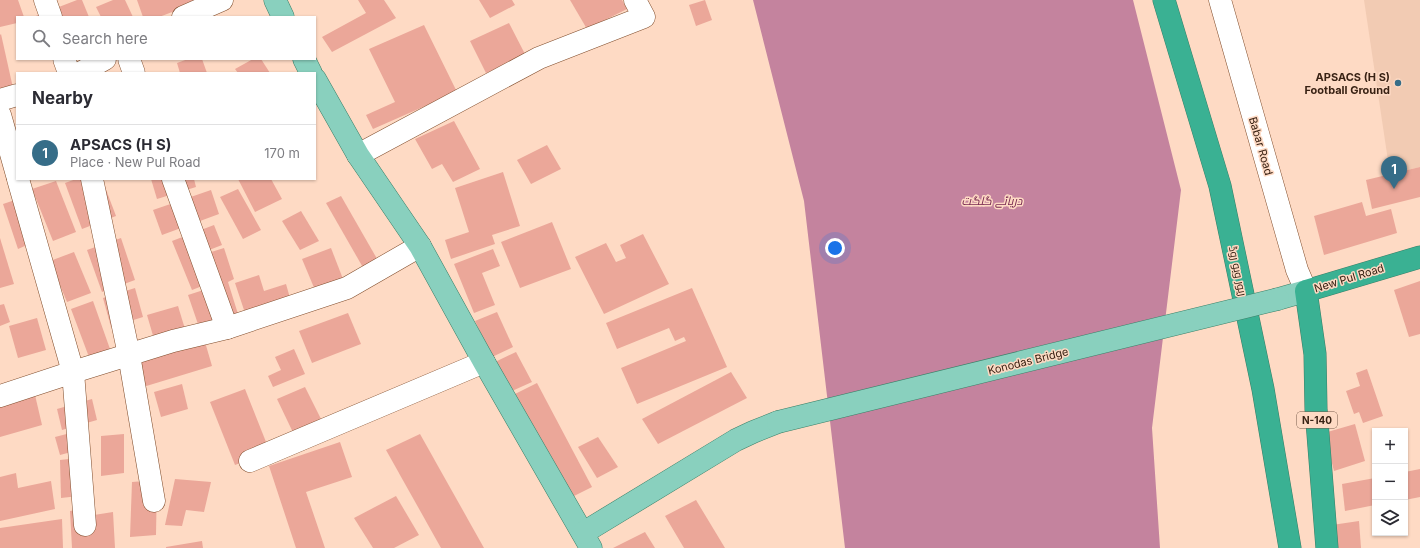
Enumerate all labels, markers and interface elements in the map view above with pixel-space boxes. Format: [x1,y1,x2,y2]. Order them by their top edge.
search box [16,16,316,60]
icon: search [30,27,52,49]
text: Search here [62,29,148,48]
place label: APSACS (H S) Football Ground [1304,70,1390,97]
marker: APSACS (H S) Football Ground [1393,78,1403,88]
text: Nearby [32,88,93,108]
street label: Babar Road [1246,115,1276,177]
text: APSACS (H S) [70,135,171,154]
text: 1 [42,145,48,161]
text: 170 m [264,145,300,161]
text: Place · New Pul Road [70,154,200,170]
pin: 1 [1381,156,1407,189]
water label: دریائے گلگت [962,193,1024,208]
your location [825,238,845,258]
street label: ریور ویو روڈ [1226,245,1250,297]
street label: New Pul Road [1312,261,1386,295]
street label: Konodas Bridge [986,344,1070,378]
road number: N-140 [1297,412,1337,428]
map controls [1372,428,1408,536]
button: + [1372,428,1408,464]
button: − [1372,464,1408,500]
button: layers [1372,500,1408,536]

